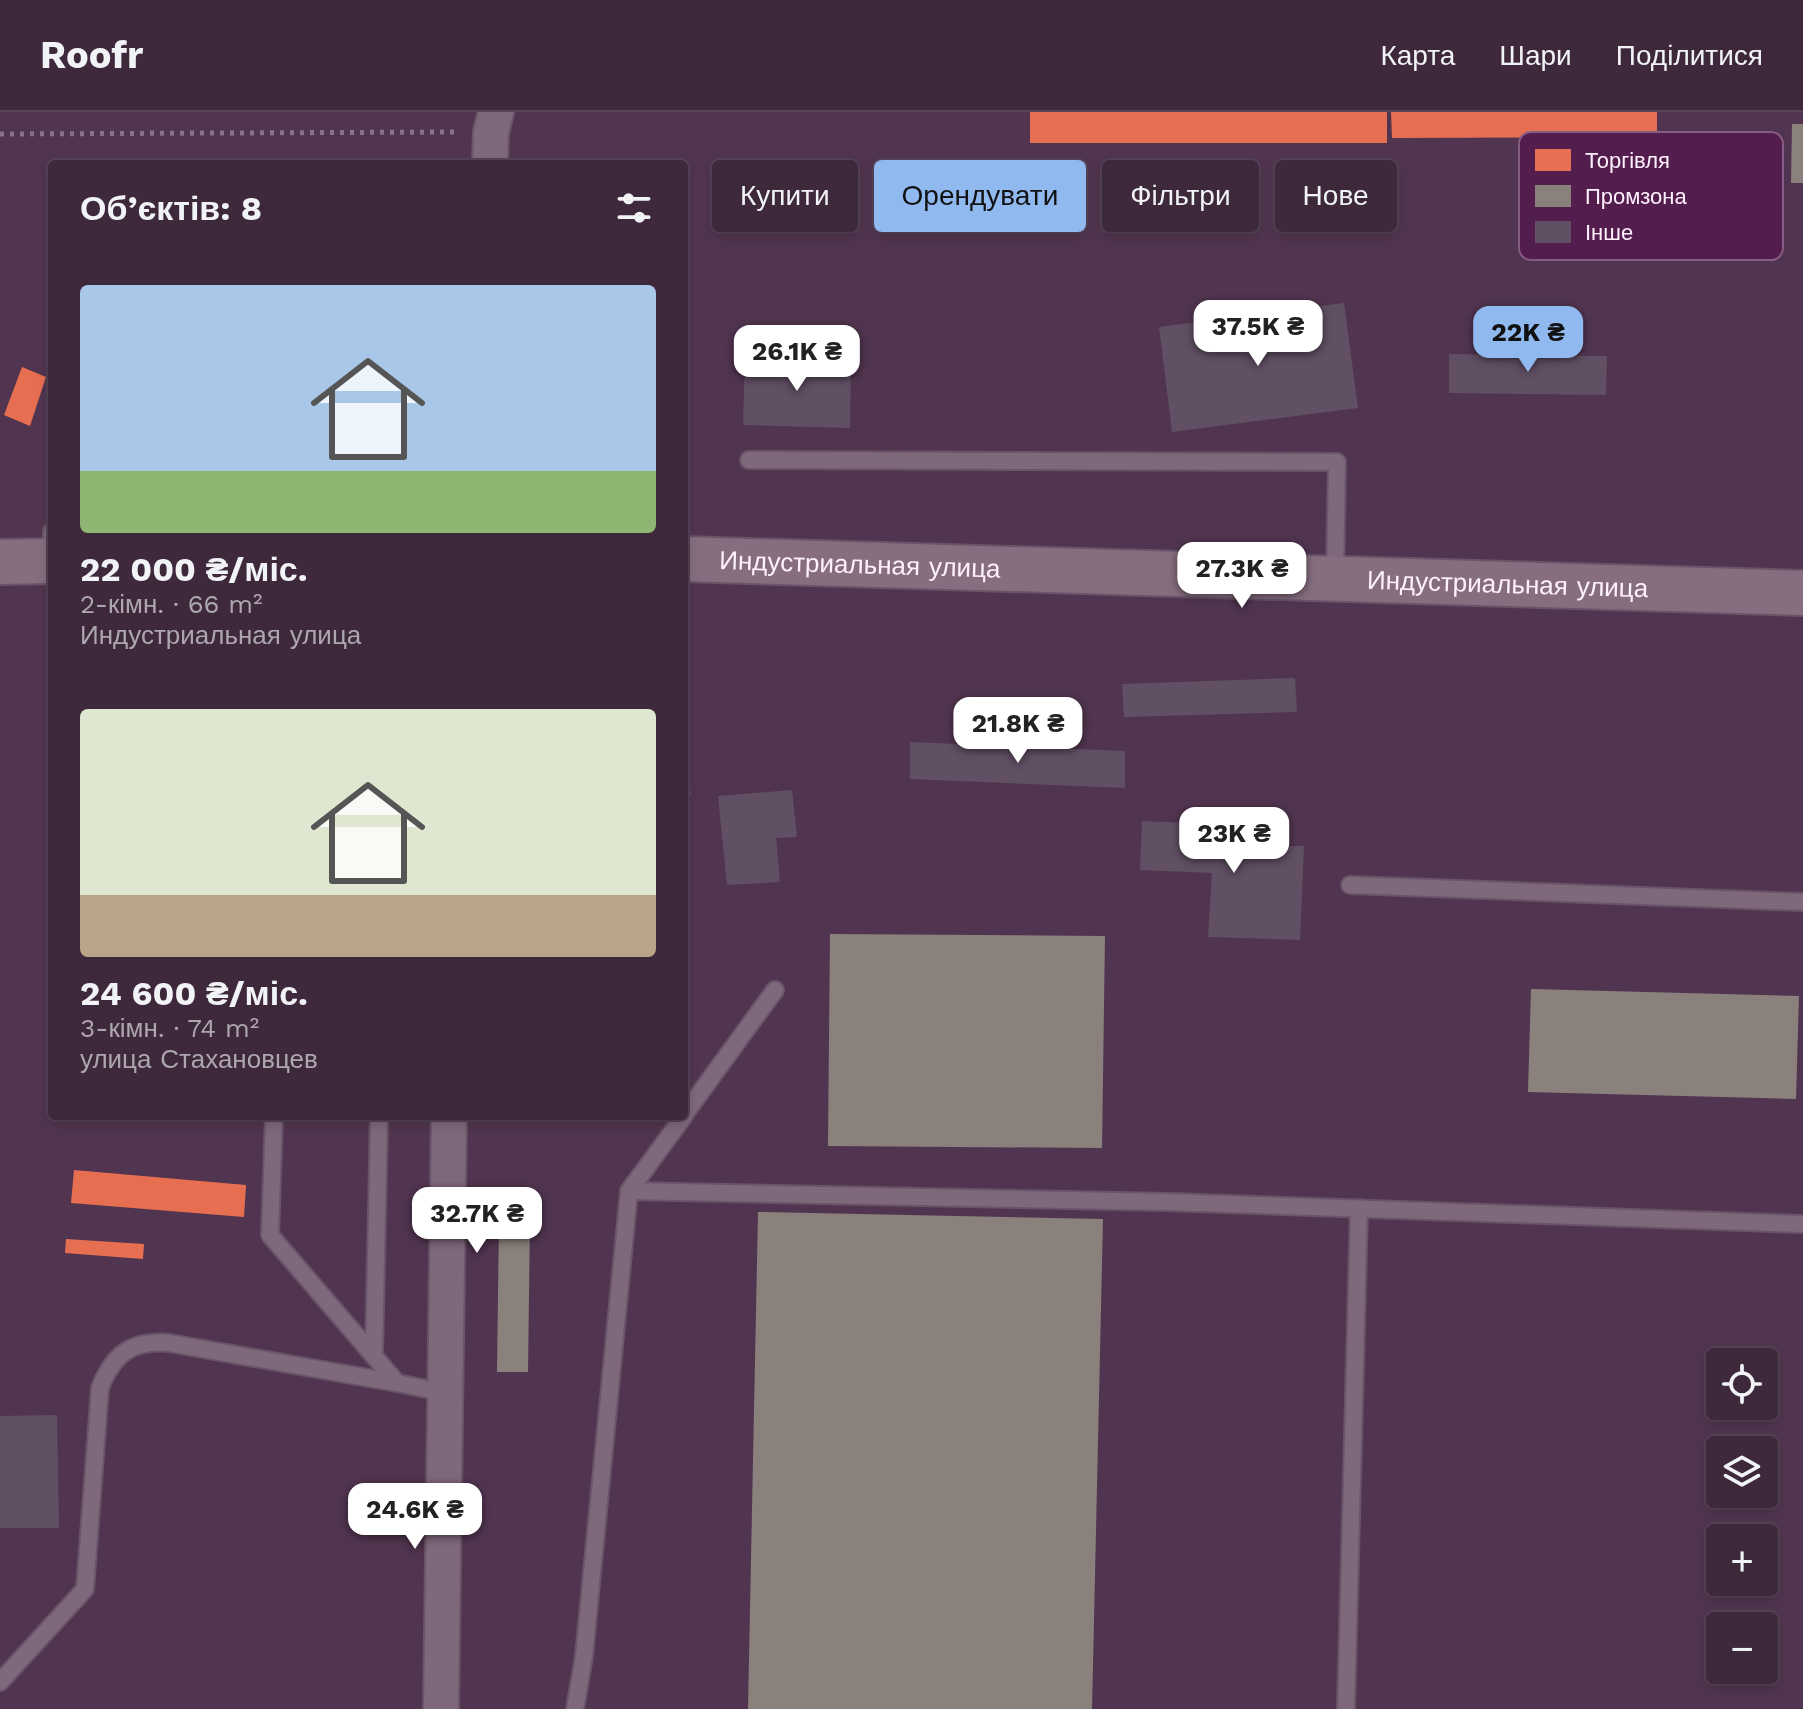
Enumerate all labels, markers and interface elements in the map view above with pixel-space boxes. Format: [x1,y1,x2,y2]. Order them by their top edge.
text: Roofr [40,33,143,77]
text: Карта [1380,39,1455,72]
text: Шари [1499,39,1572,72]
text: Поділитися [1616,39,1763,72]
legend [1519,132,1783,260]
text: Торгівля [1585,148,1670,173]
chip: Купити [712,160,858,232]
chip: Орендувати [874,160,1086,232]
chip: Фільтри [1102,160,1259,232]
chip: Нове [1275,160,1397,232]
text: Промзона [1585,184,1687,209]
icon: filters [612,186,656,230]
text: Об’єктів: 8 [80,188,262,228]
text: Інше [1585,220,1633,245]
pin: 37.5K ₴ [1184,300,1332,368]
pin: 22K ₴ [1472,306,1584,374]
text: 37.5K ₴ [1212,311,1304,341]
text: 22K ₴ [1491,317,1565,347]
pin: 26.1K ₴ [723,325,871,393]
text: 26.1K ₴ [752,336,842,366]
icon: home [296,337,440,481]
pin: 27.3K ₴ [1168,542,1316,610]
street label: Индустриальная улица [719,545,1002,584]
text: 22 000 ₴/міс. [80,549,308,589]
text: 27.3K ₴ [1195,553,1289,583]
street label: Индустриальная улица [1367,565,1649,603]
text: 2-кімн. · 66 m² [80,589,263,619]
text: Индустриальная улица [80,620,361,650]
pin: 21.8K ₴ [944,697,1092,765]
text: 21.8K ₴ [971,708,1065,738]
icon: home [296,761,440,905]
pin: 23K ₴ [1178,807,1290,875]
text: 23K ₴ [1197,818,1271,848]
text: 24 600 ₴/міс. [80,973,308,1013]
text: 3-кімн. · 74 m² [80,1013,259,1043]
text: улица Стахановцев [80,1044,318,1074]
pin: 32.7K ₴ [403,1187,551,1255]
text: 32.7K ₴ [430,1198,524,1228]
map controls [1706,1348,1778,1684]
button: locate [1706,1348,1778,1420]
button: layers [1706,1436,1778,1508]
pin: 24.6K ₴ [341,1483,489,1551]
text: 24.6K ₴ [366,1494,464,1524]
button: + [1706,1524,1778,1596]
button: − [1706,1612,1778,1684]

